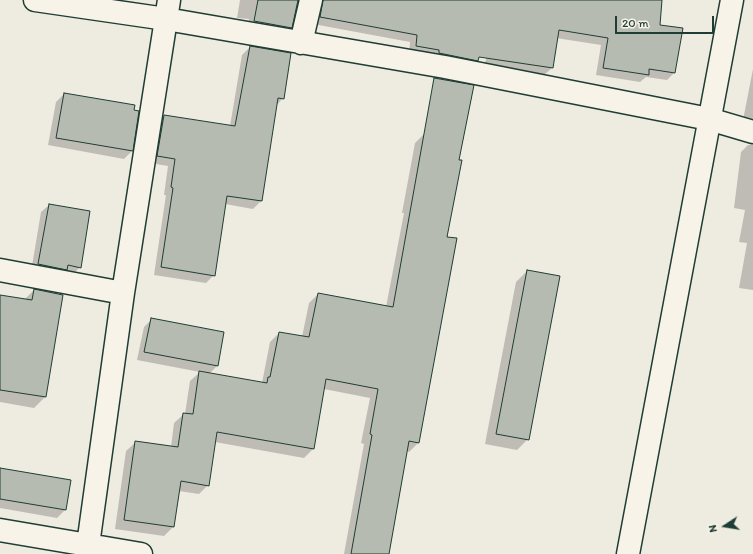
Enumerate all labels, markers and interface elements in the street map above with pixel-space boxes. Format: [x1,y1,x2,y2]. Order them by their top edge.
scale bar [617,8,716,34]
text: 20 m [622,16,649,30]
north arrow [705,506,745,546]
text: N [706,524,720,534]

